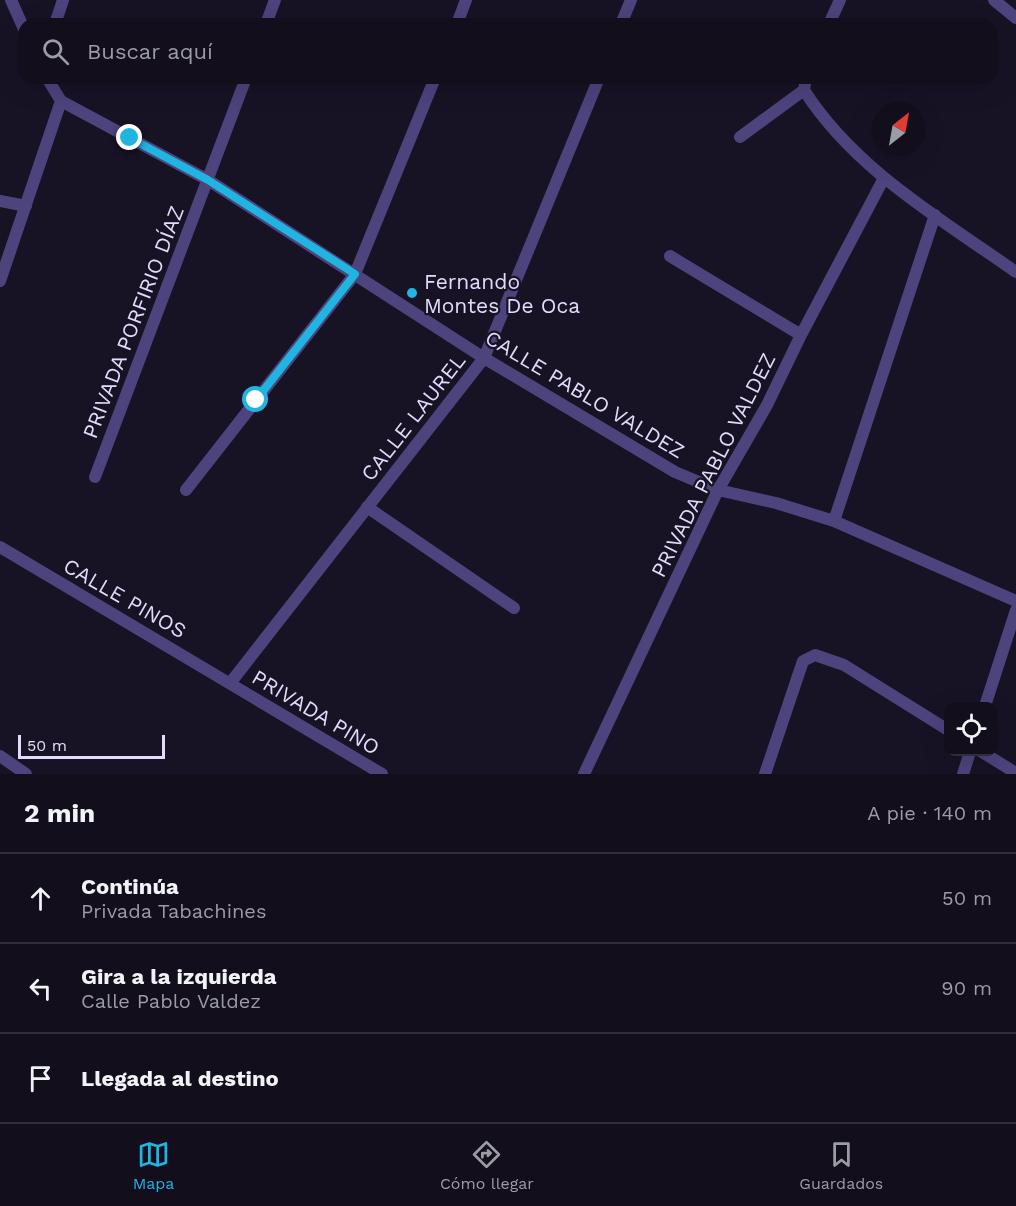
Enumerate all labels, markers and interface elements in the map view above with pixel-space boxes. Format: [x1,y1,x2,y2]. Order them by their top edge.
search box [18,18,998,84]
icon: search [39,35,72,68]
text: Buscar aquí [87,39,213,64]
north arrow [872,102,926,156]
route end [116,124,142,150]
street label: PRIVADA PORFIRIO DÍAZ [77,202,189,442]
place label: Fernando Montes De Oca [424,269,580,318]
marker: Fernando Montes De Oca [405,286,419,300]
street label: CALLE PABLO VALDEZ [481,325,689,463]
street label: CALLE LAUREL [356,348,470,486]
street label: PRIVADA PABLO VALDEZ [646,349,780,581]
route start [242,386,268,412]
street label: CALLE PINOS [59,553,191,643]
street label: PRIVADA PINO [248,664,384,760]
map controls [944,702,998,756]
button: locate [944,702,998,756]
scale bar [18,732,165,760]
text: 50 m [27,736,67,755]
text: 2 min [24,798,95,828]
text: A pie · 140 m [867,801,992,825]
text: Continúa [81,874,179,899]
icon: ahead [24,882,57,915]
text: 50 m [942,886,992,910]
text: Privada Tabachines [81,899,266,923]
text: Gira a la izquierda [81,964,277,989]
icon: left [24,972,57,1005]
text: 90 m [941,976,992,1000]
text: Calle Pablo Valdez [81,989,261,1013]
icon: arrive [24,1062,57,1095]
text: Llegada al destino [81,1066,279,1091]
tab: Mapa [133,1138,174,1193]
tab: Cómo llegar [440,1138,534,1193]
tab: Guardados [799,1138,883,1193]

